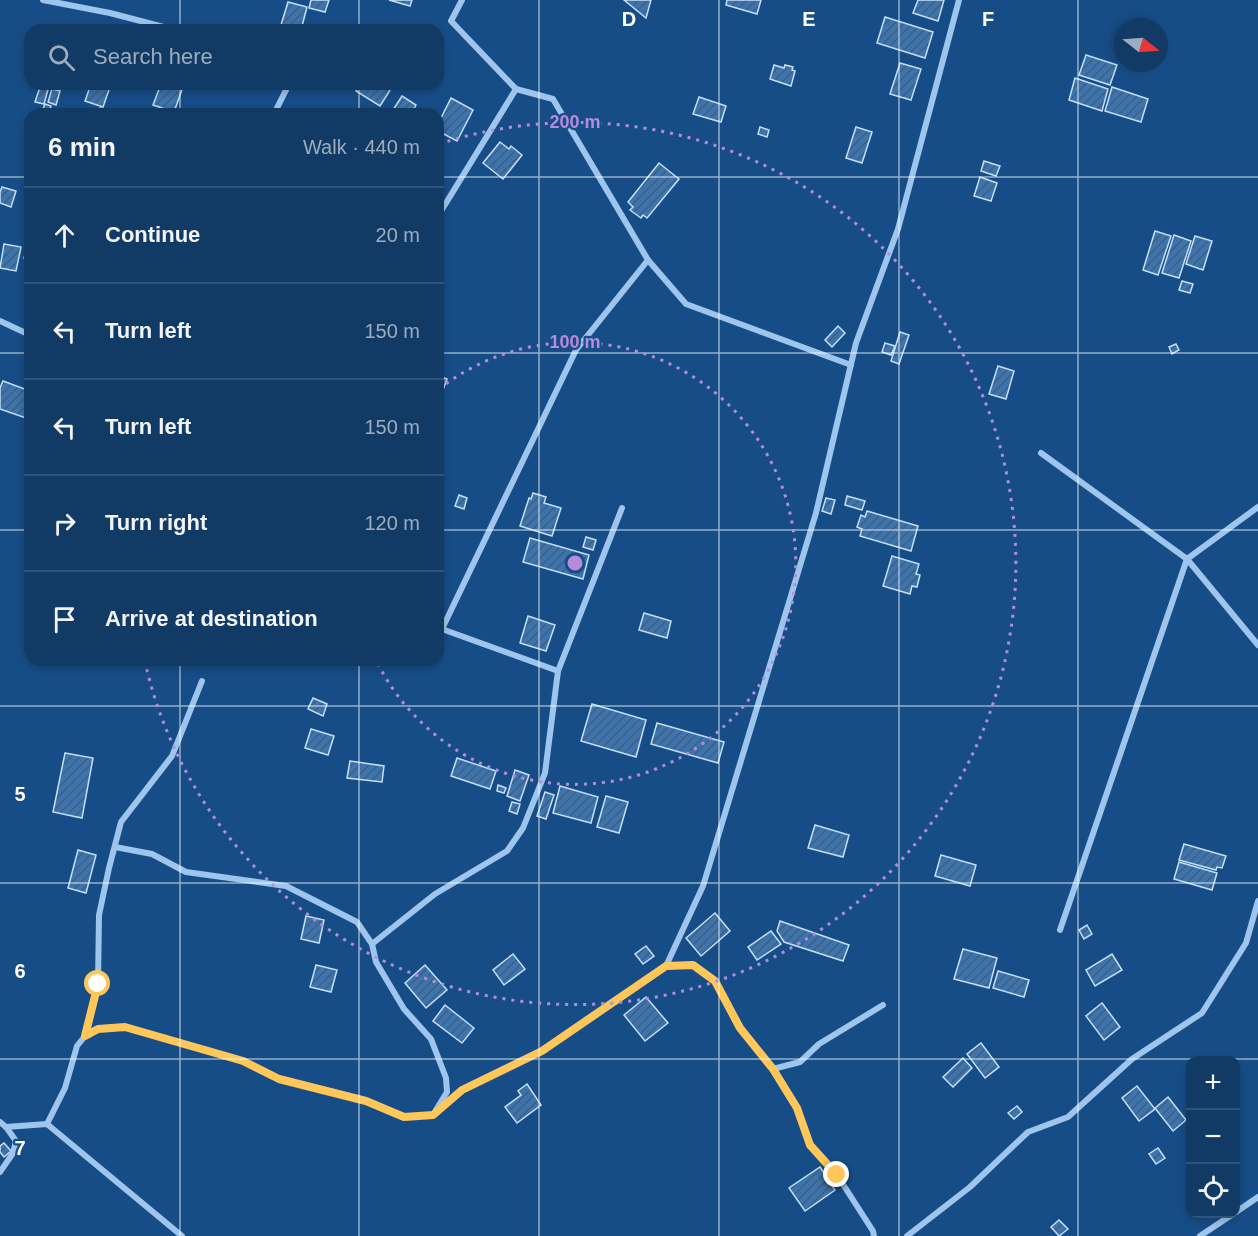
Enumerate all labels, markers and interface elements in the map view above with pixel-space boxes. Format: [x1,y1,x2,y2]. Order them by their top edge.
text: D [622,8,636,30]
text: E [802,8,816,30]
text: F [982,8,994,30]
north arrow [1114,18,1168,72]
search box [24,24,444,90]
icon: search [45,41,78,74]
text: Search here [93,44,213,69]
text: 200 m [549,112,601,132]
text: 6 min [48,132,116,162]
text: Walk · 440 m [303,136,420,158]
icon: ahead [48,219,81,252]
text: Continue [105,222,200,247]
text: 20 m [376,224,420,246]
icon: left [48,315,81,348]
text: Turn left [105,318,191,343]
text: 150 m [364,320,420,342]
text: 100 m [549,332,601,352]
icon: left [48,411,81,444]
text: Turn left [105,414,191,439]
text: 150 m [364,416,420,438]
icon: right [48,507,81,540]
text: Turn right [105,510,207,535]
text: 120 m [364,512,420,534]
centre of rings [565,553,585,573]
icon: arrive [48,603,81,636]
text: Arrive at destination [105,606,318,631]
text: 5 [14,783,26,805]
text: 6 [14,960,26,982]
route start [84,970,110,996]
map controls [1186,1056,1240,1218]
button: + [1186,1056,1240,1110]
button: − [1186,1110,1240,1164]
text: 7 [14,1137,26,1159]
route end [823,1161,849,1187]
button: locate [1186,1164,1240,1218]

